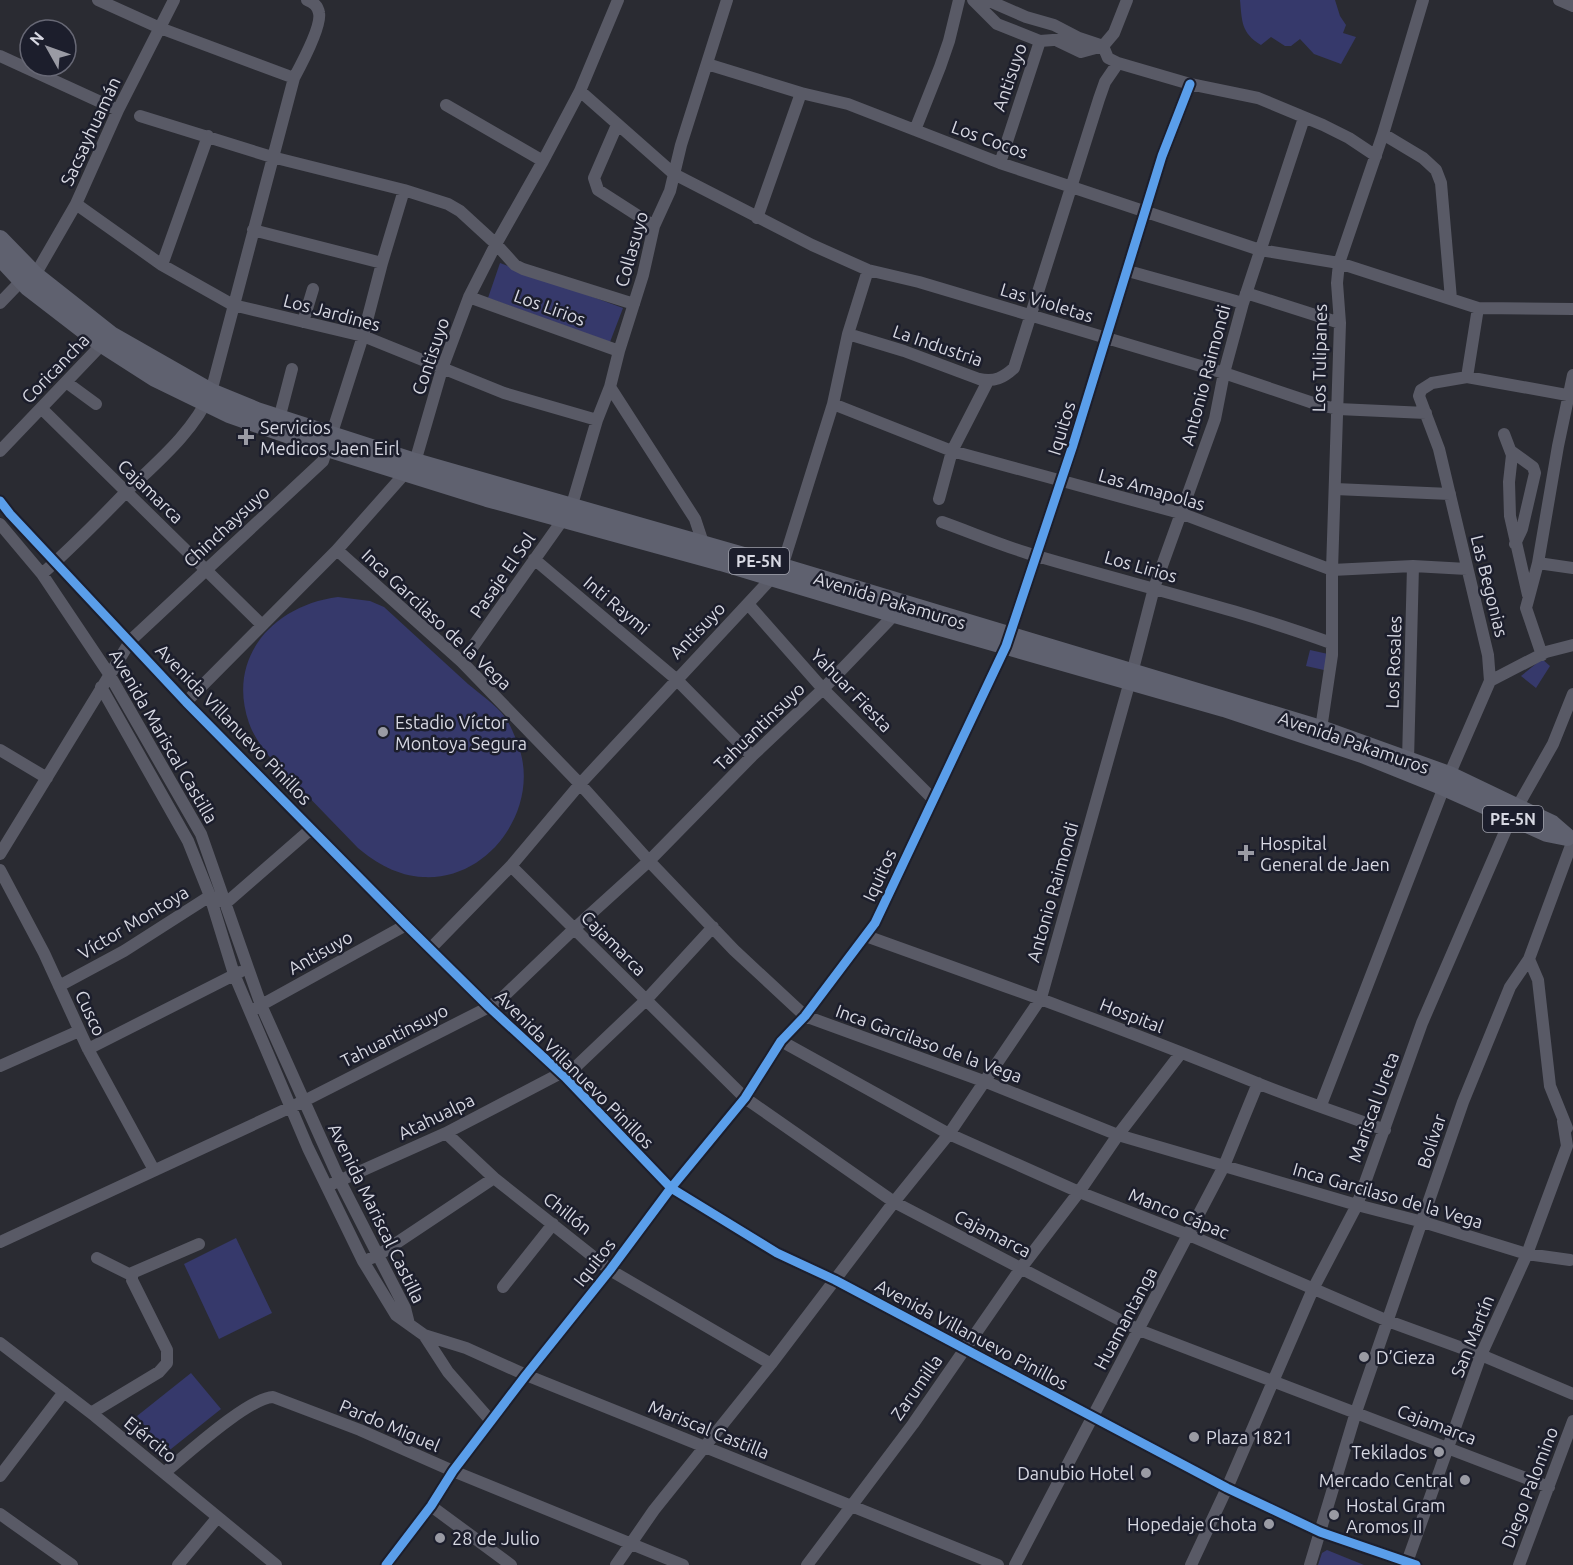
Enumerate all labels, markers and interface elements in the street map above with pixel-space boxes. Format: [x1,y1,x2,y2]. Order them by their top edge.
north arrow [18,18,78,78]
text: N [26,28,47,49]
street label: Antisuyo [988,40,1030,114]
street label: Sacsayhuamán [56,73,124,189]
street label: Los Cocos [949,116,1031,162]
street label: Collasuyo [611,209,651,289]
street label: Las Violetas [998,278,1096,326]
street label: Los Lirios [511,285,589,329]
street label: Los Jardines [281,289,383,335]
street label: Antonio Raimondi [1177,302,1233,448]
street label: Los Tulipanes [1308,303,1330,412]
street label: Contisuyo [407,315,453,397]
street label: La Industria [890,320,986,370]
street label: Coricancha [17,329,93,407]
street label: Iquitos [1043,399,1079,457]
place label: Servicios Medicos Jaen Eirl [260,417,400,458]
marker: Servicios Medicos Jaen Eirl [237,428,255,446]
street label: Cajamarca [114,455,188,527]
street label: Las Amapolas [1097,464,1208,514]
street label: Chinchaysuyo [179,481,273,571]
street label: Pasaje El Sol [465,529,539,621]
street label: Las Begonias [1468,533,1512,639]
street label: Inca Garcilaso de la Vega [358,545,516,693]
street label: Los Lirios [1102,546,1180,586]
road number: PE-5N [729,548,789,574]
street label: Avenida Pakamuros [812,567,969,633]
street label: Inti Raymi [580,572,654,638]
street label: Antisuyo [665,598,729,662]
street label: Los Rosales [1381,615,1405,709]
street label: Avenida Villanuevo Pinillos [152,640,316,809]
street label: Yahuar Fiesta [807,644,897,736]
street label: Avenida Mariscal Castilla [106,646,222,826]
street label: Tahuantinsuyo [710,678,808,774]
street label: Avenida Pakamuros [1276,707,1432,777]
place label: Estadio Víctor Montoya Segura [395,712,527,753]
marker: Estadio Víctor Montoya Segura [376,725,390,739]
road number: PE-5N [1483,806,1543,832]
street label: Antonio Raimondi [1022,820,1082,964]
place label: Hospital General de Jaen [1260,833,1390,874]
marker: Hospital General de Jaen [1237,844,1255,862]
street label: Iquitos [858,846,900,904]
street label: Víctor Montoya [74,881,192,963]
street label: Cajamarca [578,907,650,979]
street label: Antisuyo [284,926,356,978]
street label: Avenida Villanuevo Pinillos [492,986,658,1152]
street label: Cusco [72,987,110,1039]
street label: Hospital [1097,994,1167,1036]
street label: Tahuantinsuyo [337,999,451,1071]
street label: Inca Garcilaso de la Vega [833,1000,1025,1086]
street label: Mariscal Ureta [1344,1049,1402,1165]
street label: Atahualpa [395,1089,477,1143]
street label: Bolívar [1413,1111,1449,1171]
street label: Avenida Mariscal Castilla [325,1120,429,1306]
street label: Inca Garcilaso de la Vega [1291,1158,1485,1232]
street label: Manco Cápac [1126,1184,1232,1242]
street label: Chillón [540,1188,596,1238]
street label: Cajamarca [951,1205,1035,1261]
street label: Iquitos [569,1234,619,1290]
street label: Huamantanga [1090,1263,1160,1373]
street label: Avenida Villanuevo Pinillos [872,1275,1072,1393]
street label: San Martín [1447,1292,1497,1380]
place label: D’Cieza [1376,1347,1435,1367]
street label: Zarumilla [886,1350,946,1424]
marker: D’Cieza [1357,1350,1371,1364]
street label: Pardo Miguel [337,1395,443,1455]
street label: Mariscal Castilla [646,1396,772,1462]
street label: Cajamarca [1395,1400,1479,1448]
street label: Ejército [121,1412,181,1466]
street label: Diego Palomino [1497,1424,1561,1550]
place label: Plaza 1821 [1206,1427,1293,1447]
marker: Plaza 1821 [1187,1430,1201,1444]
place label: Tekilados [1352,1442,1427,1462]
marker: Tekilados [1432,1445,1446,1459]
place label: Danubio Hotel [1017,1463,1134,1483]
marker: Danubio Hotel [1139,1466,1153,1480]
place label: Mercado Central [1319,1470,1453,1490]
marker: Mercado Central [1458,1473,1472,1487]
place label: Hostal Gram Aromos II [1346,1495,1446,1536]
marker: Hostal Gram Aromos II [1327,1508,1341,1522]
place label: Hopedaje Chota [1127,1514,1257,1534]
marker: Hopedaje Chota [1262,1517,1276,1531]
place label: 28 de Julio [452,1528,540,1548]
marker: 28 de Julio [433,1531,447,1545]

